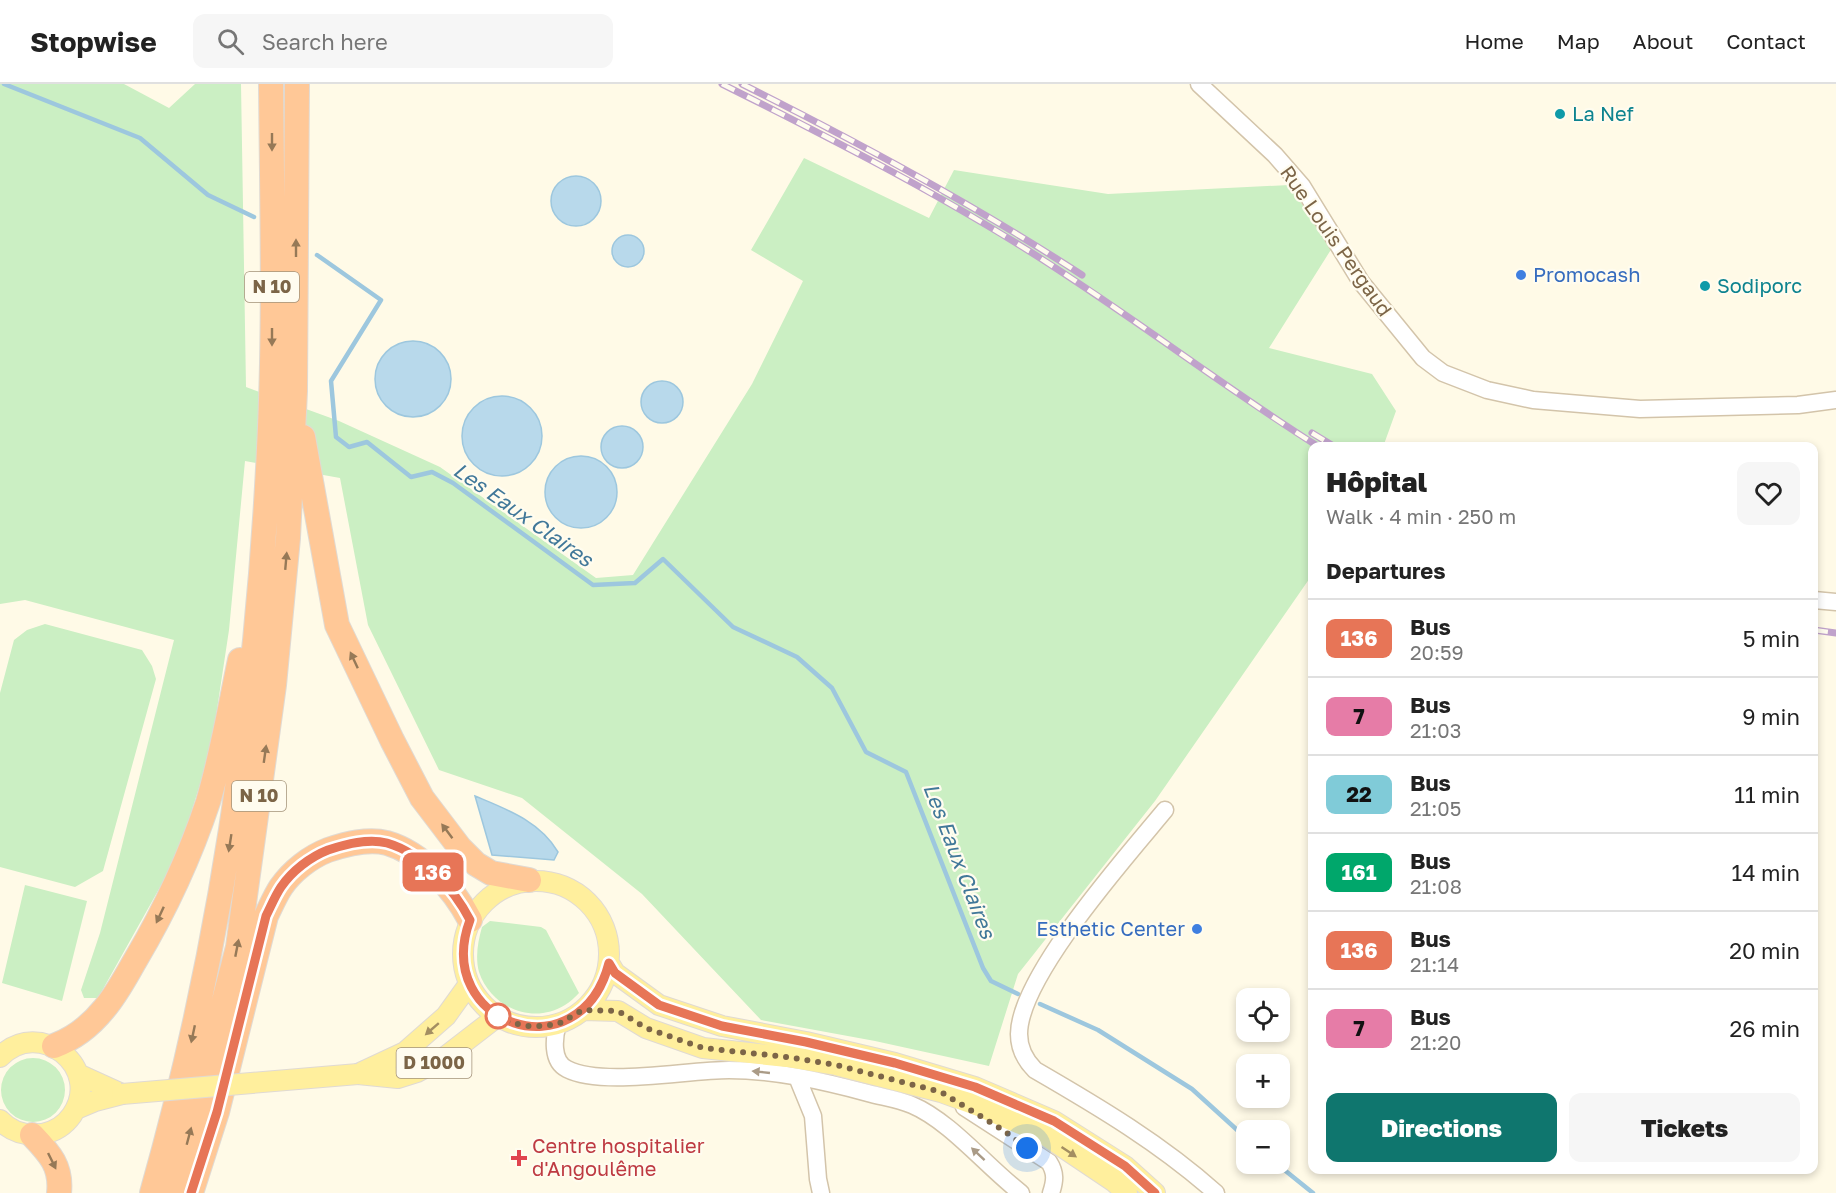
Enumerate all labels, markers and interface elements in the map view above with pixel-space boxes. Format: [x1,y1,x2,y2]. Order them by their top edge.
search box [193,14,613,68]
text: Stopwise [30,25,157,58]
icon: search [214,25,247,58]
text: Search here [262,28,388,55]
text: Home [1464,28,1524,54]
text: Map [1557,28,1600,54]
text: About [1633,28,1693,54]
text: Contact [1726,28,1806,54]
place label: La Nef [1572,101,1634,125]
marker: La Nef [1553,107,1567,121]
one-way arrow [267,133,277,152]
street label: Rue Louis Pergaud [1276,161,1398,320]
one-way arrow [291,239,301,258]
place label: Promocash [1533,262,1641,286]
marker: Promocash [1514,268,1528,282]
road number: N 10 [245,272,299,302]
place label: Sodiporc [1717,273,1802,297]
marker: Sodiporc [1698,279,1712,293]
one-way arrow [267,328,276,347]
water label: Les Eaux Claires [449,456,599,572]
button: heart [1737,462,1800,525]
text: Hôpital [1326,465,1427,498]
text: Walk · 4 min · 250 m [1326,504,1516,528]
one-way arrow [281,551,291,570]
text: Departures [1326,557,1445,584]
text: Bus [1410,613,1451,640]
text: 136 [1341,625,1377,651]
text: 5 min [1743,625,1800,652]
text: 20:59 [1410,640,1464,664]
one-way arrow [349,651,358,668]
text: Bus [1410,691,1451,718]
text: 7 [1353,703,1365,729]
text: 9 min [1742,703,1800,730]
text: 21:03 [1410,718,1461,742]
one-way arrow [260,745,269,764]
text: Bus [1410,769,1451,796]
water label: Les Eaux Claires [918,779,1002,943]
road number: N 10 [232,781,286,811]
text: 22 [1346,781,1372,807]
text: 11 min [1734,781,1800,808]
text: 21:05 [1410,796,1461,820]
one-way arrow [441,823,453,839]
one-way arrow [226,833,235,852]
text: Bus [1410,847,1451,874]
line badge: 136 [398,852,468,892]
text: 136 [415,859,451,885]
text: 161 [1342,859,1376,885]
text: 14 min [1732,859,1800,886]
text: 21:08 [1410,874,1462,898]
one-way arrow [156,906,165,923]
place label: Esthetic Center [1036,916,1185,940]
marker: Esthetic Center [1190,922,1204,936]
text: Bus [1410,925,1451,952]
text: 136 [1341,937,1377,963]
text: 20 min [1729,937,1800,964]
one-way arrow [233,938,242,957]
text: 21:14 [1410,952,1459,976]
map controls [1236,988,1290,1174]
button: locate [1236,988,1290,1042]
unlabelled marker [485,1003,511,1029]
text: Bus [1410,1003,1451,1030]
text: 7 [1353,1015,1365,1041]
text: 26 min [1730,1015,1800,1042]
one-way arrow [425,1022,440,1035]
one-way arrow [188,1025,197,1044]
text: 21:20 [1410,1030,1461,1054]
road number: D 1000 [396,1048,472,1078]
button: + [1236,1054,1290,1108]
one-way arrow [751,1068,770,1077]
button: Directions [1326,1093,1557,1162]
button: Tickets [1569,1093,1800,1162]
button: − [1236,1120,1290,1174]
one-way arrow [185,1127,194,1145]
place label: Centre hospitalier d'Angoulême [532,1133,705,1180]
your location [1012,1133,1042,1163]
one-way arrow [1061,1146,1077,1158]
one-way arrow [970,1147,985,1161]
marker: Centre hospitalier d'Angoulême [510,1149,528,1167]
one-way arrow [47,1152,57,1170]

